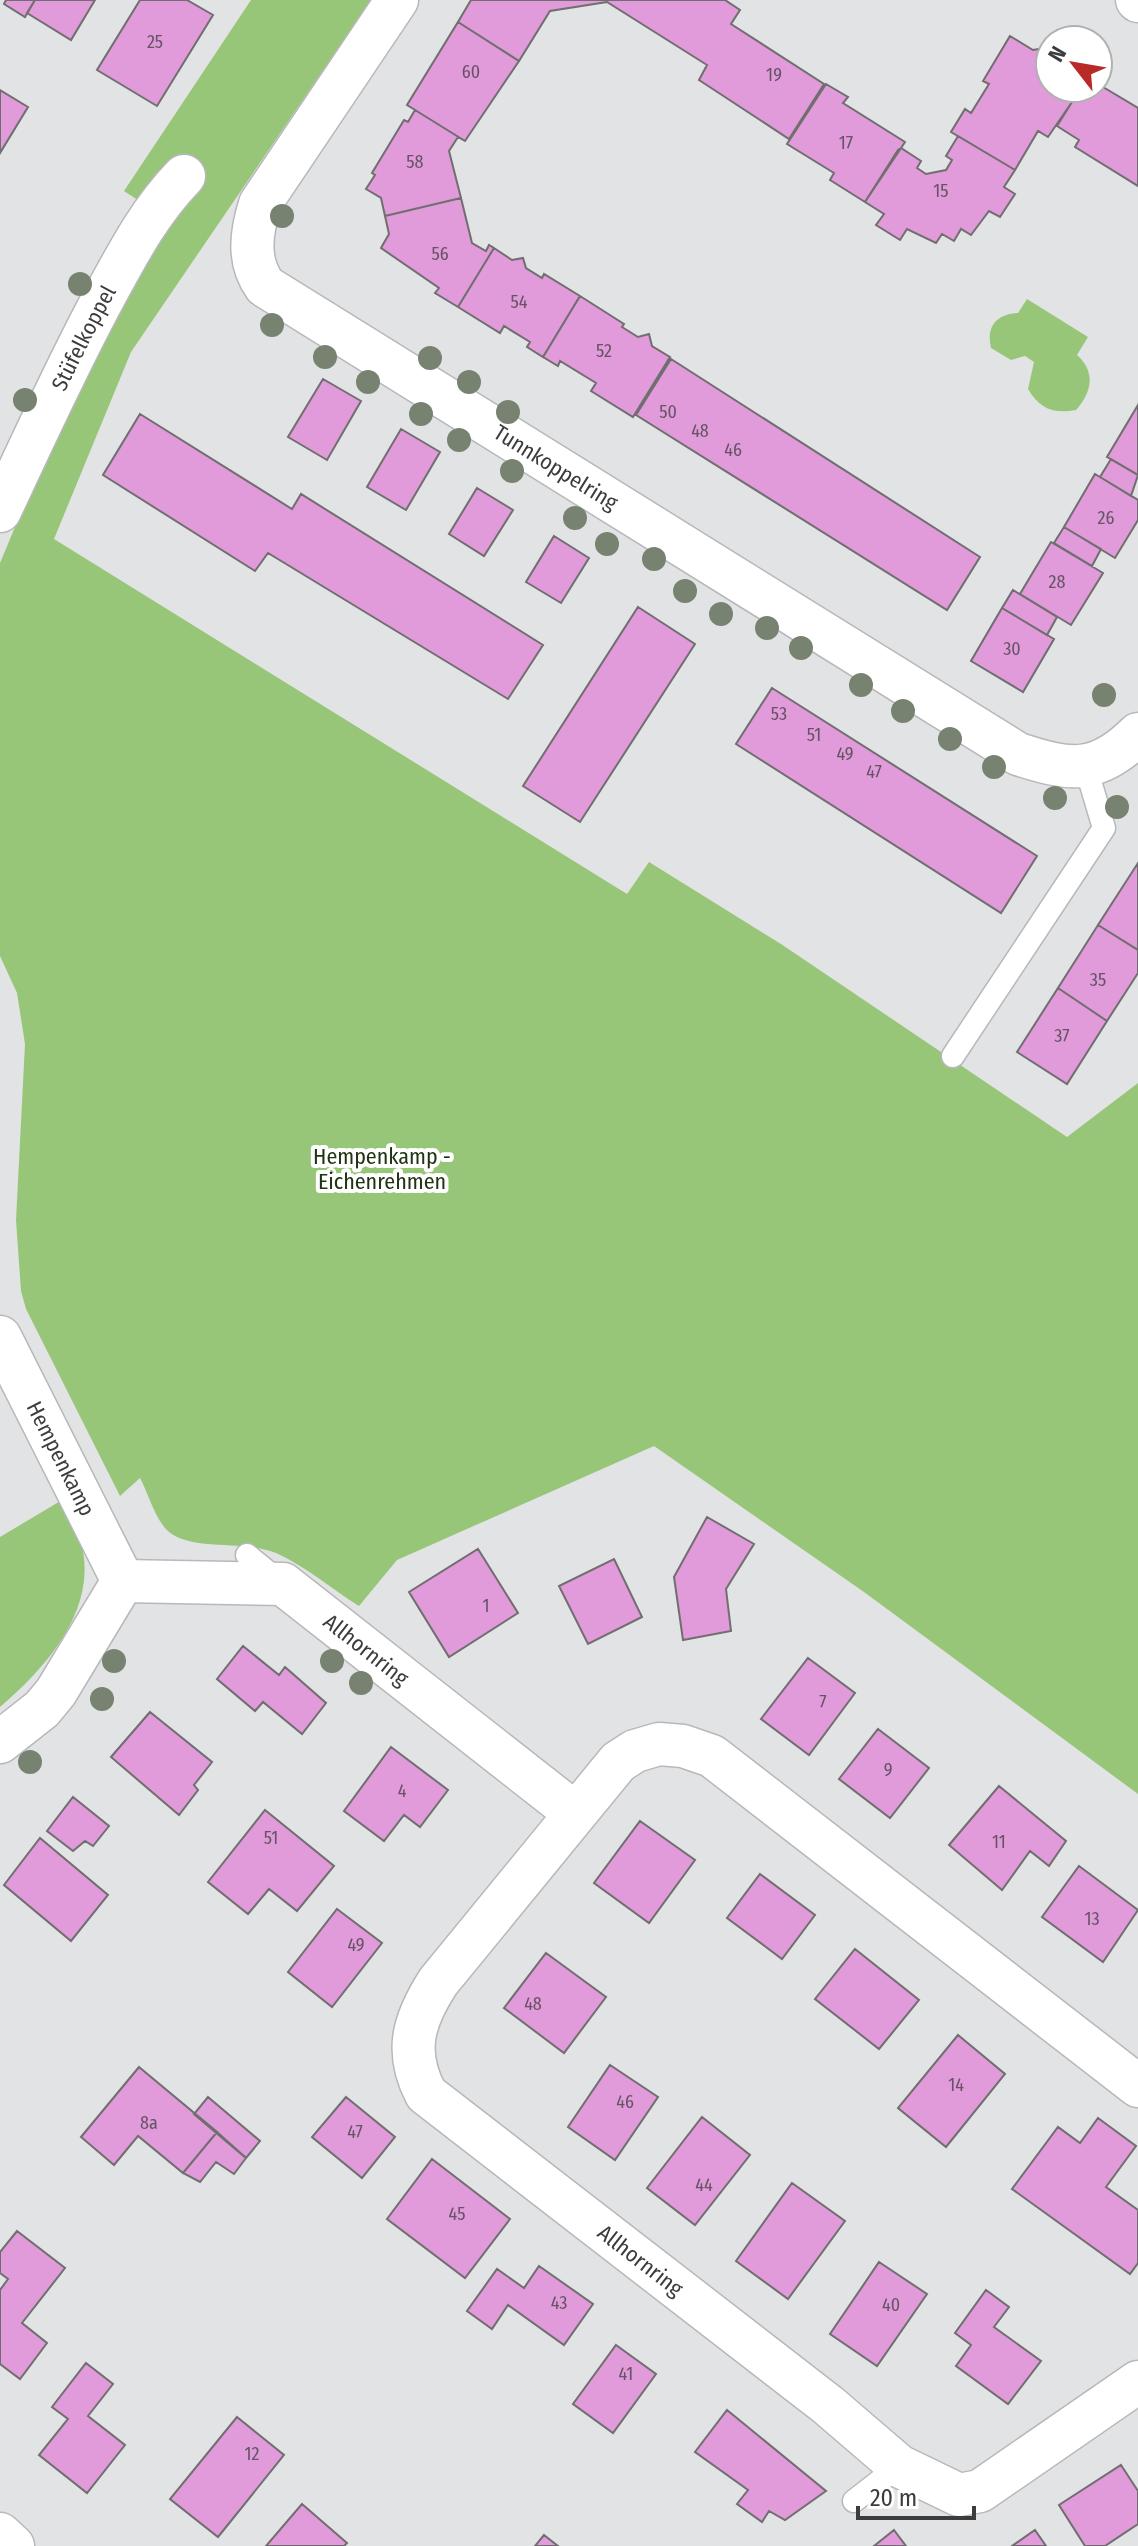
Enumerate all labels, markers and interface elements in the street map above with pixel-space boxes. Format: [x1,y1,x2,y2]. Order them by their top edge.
north arrow [1034,24,1114,104]
house number: 25 [147,31,163,53]
text: N [1042,41,1072,67]
house number: 60 [462,61,480,83]
house number: 19 [766,64,782,86]
house number: 17 [839,132,853,154]
house number: 58 [406,151,424,173]
house number: 15 [933,180,949,202]
house number: 56 [431,243,449,265]
street label: Stüfelkoppel [46,281,122,395]
house number: 54 [511,291,528,313]
house number: 52 [596,340,612,362]
house number: 50 [659,401,677,423]
street label: Tunnkoppelring [489,419,623,516]
house number: 48 [691,420,709,442]
house number: 46 [724,439,742,461]
house number: 26 [1098,507,1115,529]
house number: 28 [1049,571,1065,593]
house number: 30 [1003,638,1021,660]
house number: 53 [771,703,787,725]
house number: 51 [807,724,821,746]
house number: 49 [836,743,854,765]
house number: 47 [866,761,882,783]
house number: 35 [1090,969,1106,991]
house number: 37 [1054,1025,1070,1047]
park label: Hempenkamp - Eichenrehmen [313,1143,451,1195]
street label: Hempenkamp [21,1397,101,1520]
house number: 1 [482,1595,490,1617]
street label: Allhornring [318,1608,415,1692]
house number: 7 [819,1691,827,1713]
house number: 9 [884,1759,892,1781]
house number: 4 [398,1780,407,1802]
house number: 51 [264,1827,278,1849]
house number: 11 [992,1831,1006,1853]
house number: 13 [1084,1908,1100,1930]
house number: 49 [347,1934,365,1956]
house number: 48 [524,1993,542,2015]
house number: 14 [948,2074,964,2096]
house number: 46 [616,2091,634,2113]
house number: 8a [140,2112,158,2134]
house number: 47 [347,2121,363,2143]
house number: 44 [695,2174,713,2196]
house number: 45 [449,2203,465,2225]
street label: Allhornring [592,2219,689,2302]
house number: 43 [551,2292,567,2314]
house number: 40 [882,2294,900,2316]
house number: 41 [619,2363,633,2385]
house number: 12 [245,2443,260,2465]
scale bar [858,2470,974,2520]
text: 20 m [870,2484,917,2512]

